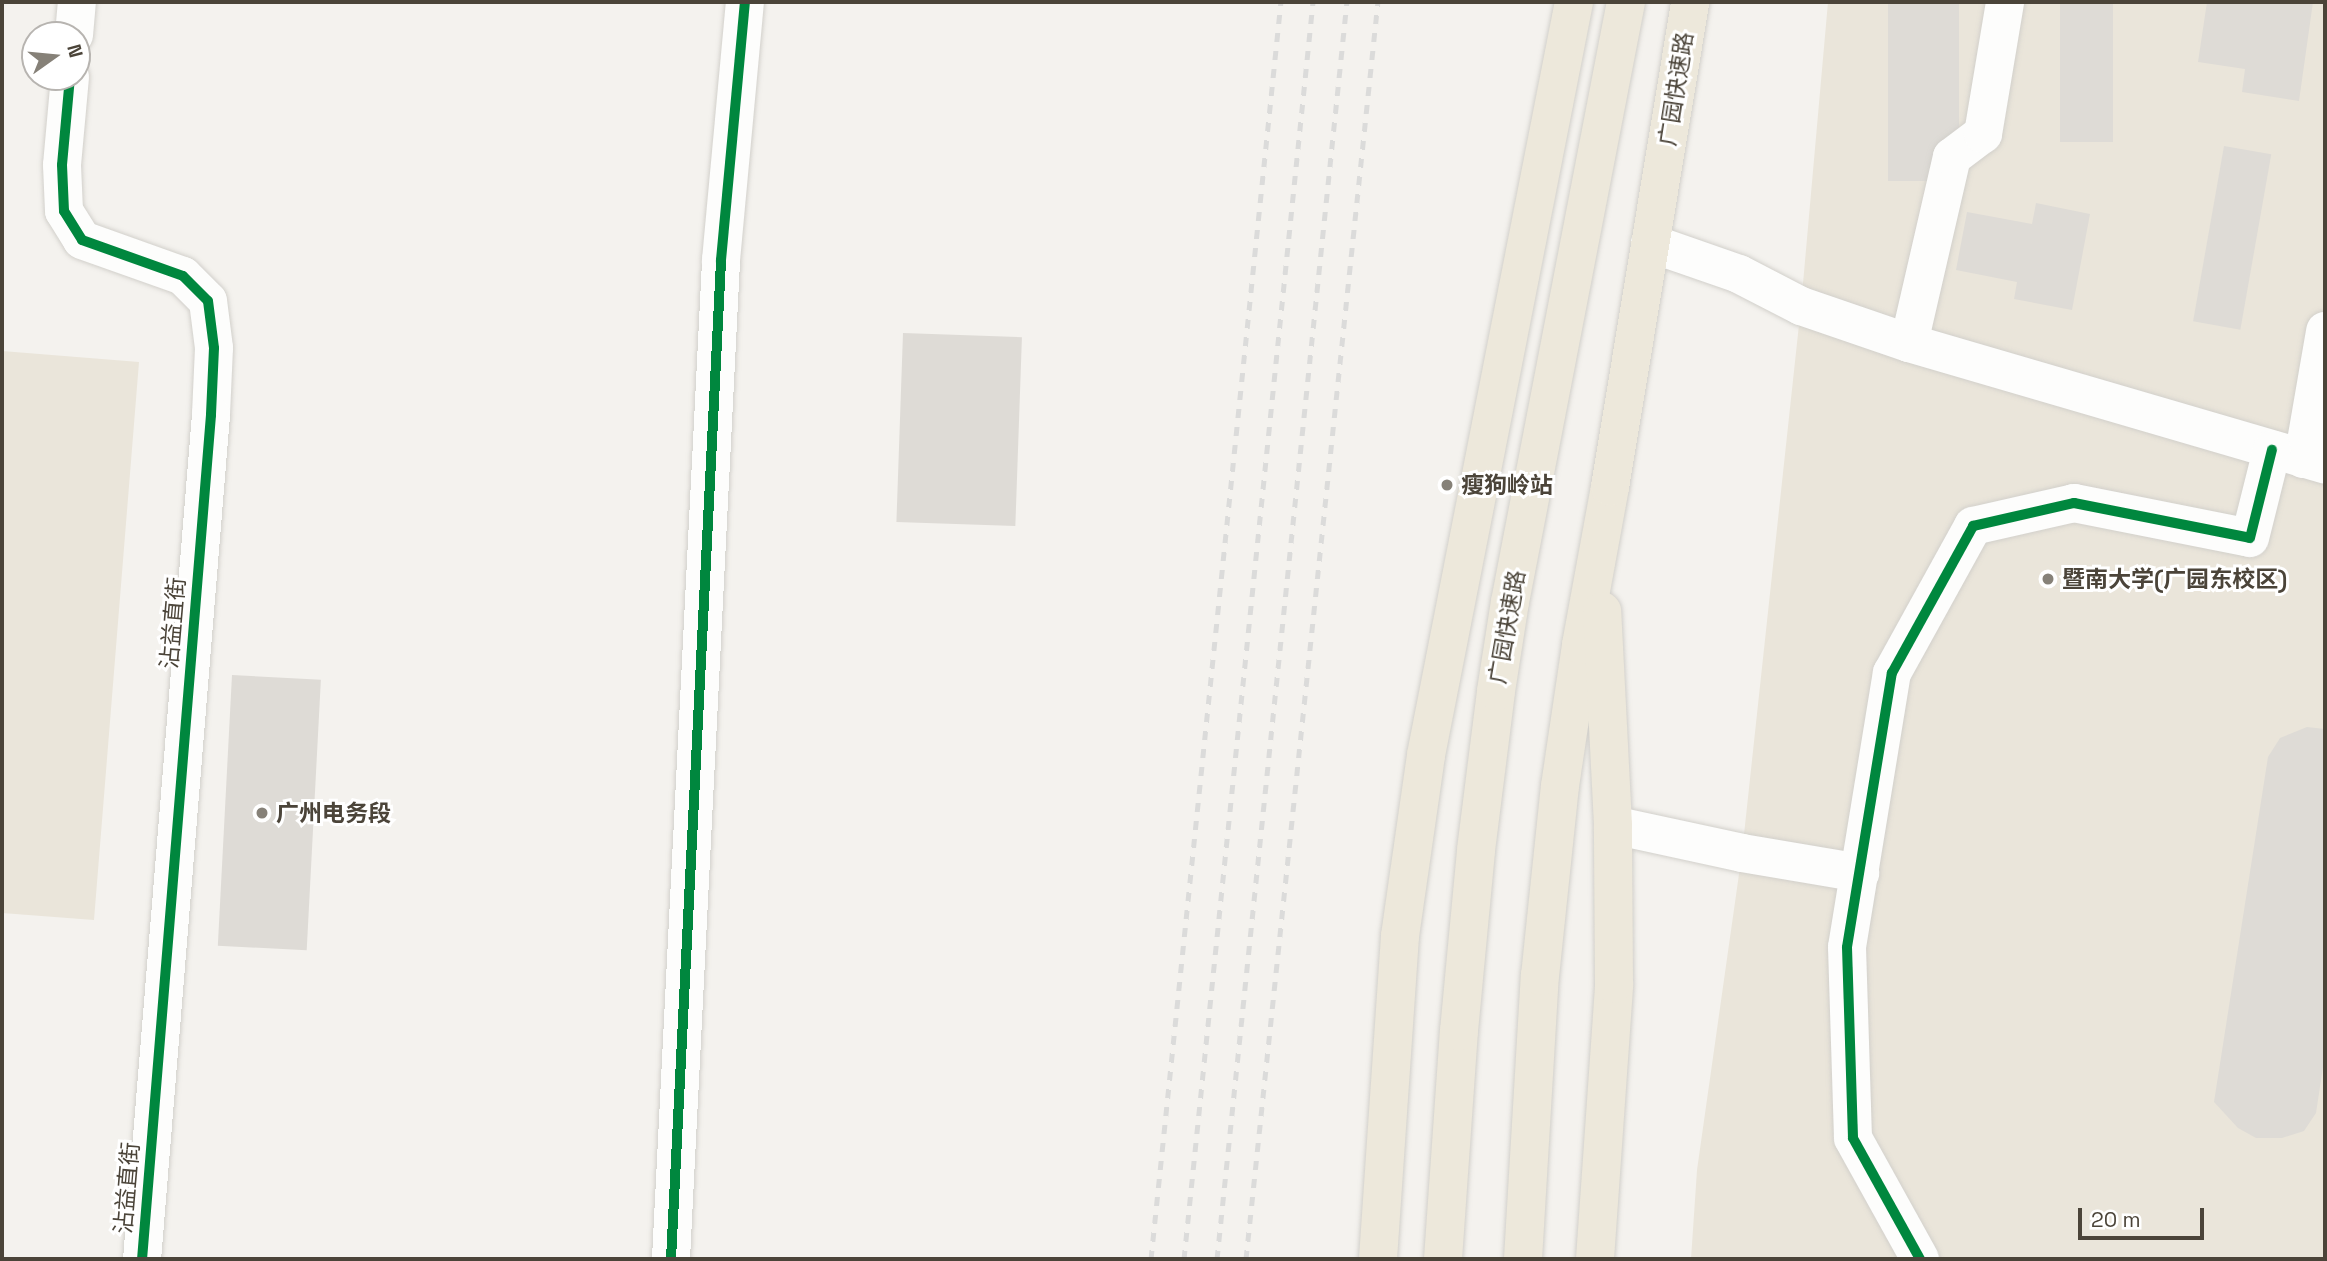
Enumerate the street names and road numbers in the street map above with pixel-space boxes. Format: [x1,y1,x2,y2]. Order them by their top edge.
street label: 广园快速路 [1653,30,1699,148]
street label: 广园快速路 [1483,568,1531,686]
street label: 沾益直街 [155,576,191,670]
street label: 沾益直街 [109,1141,145,1235]

